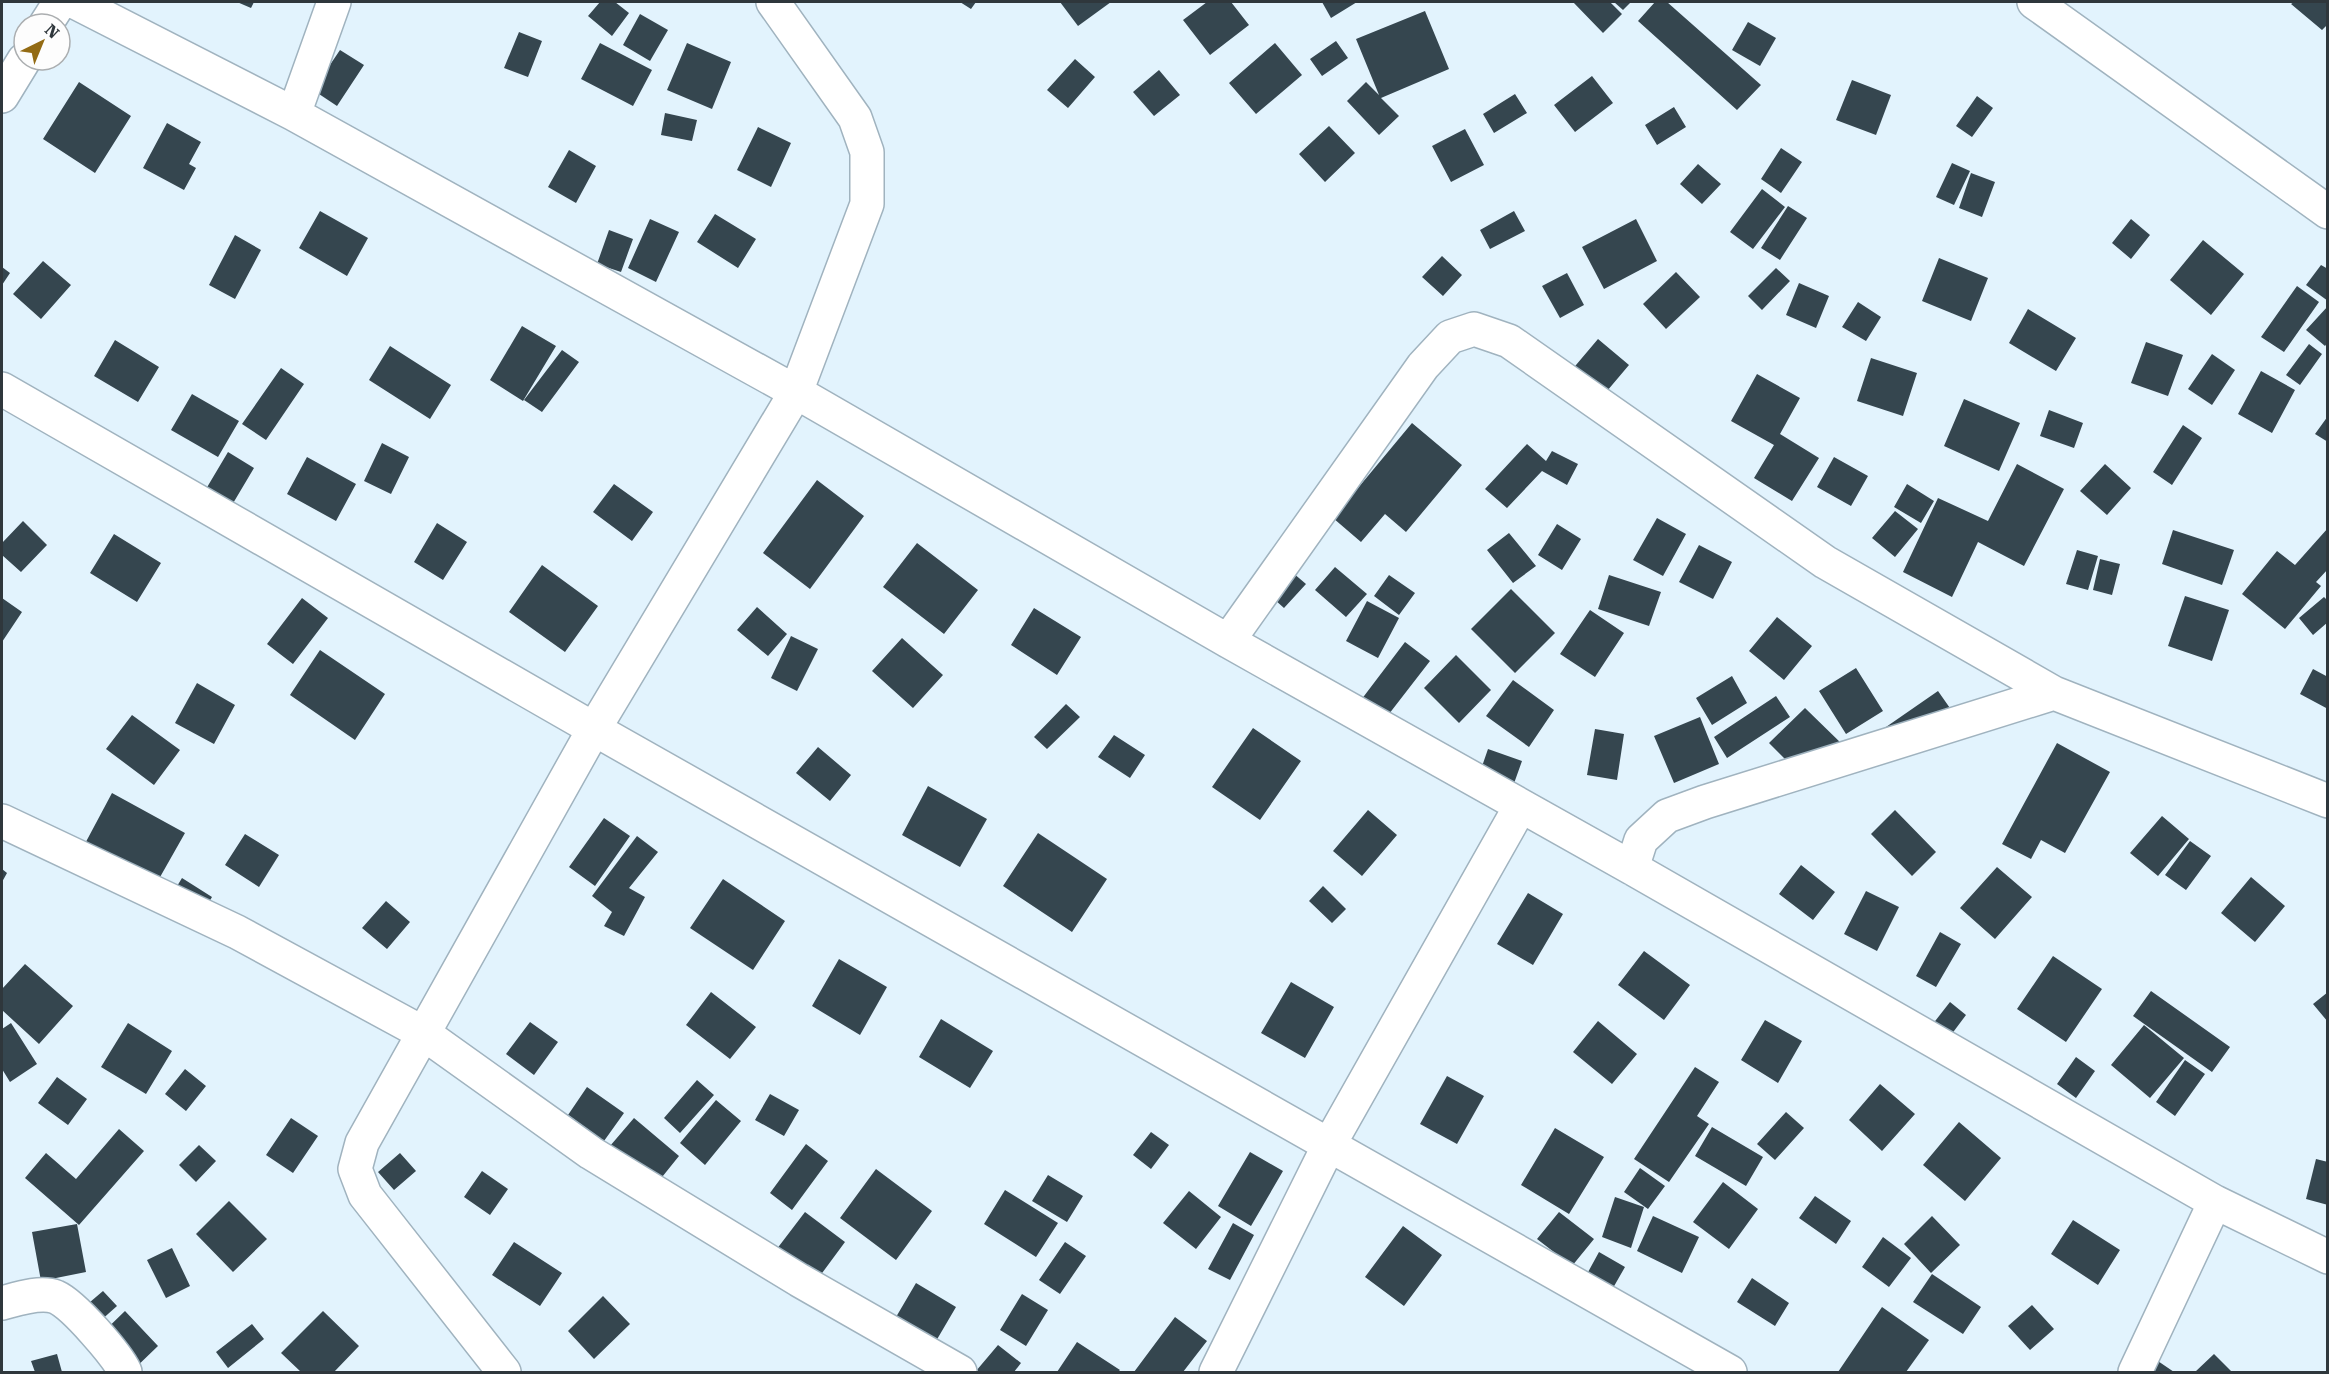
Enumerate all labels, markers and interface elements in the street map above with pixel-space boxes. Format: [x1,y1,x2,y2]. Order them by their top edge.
north arrow [12,12,72,72]
text: N [41,20,63,43]

